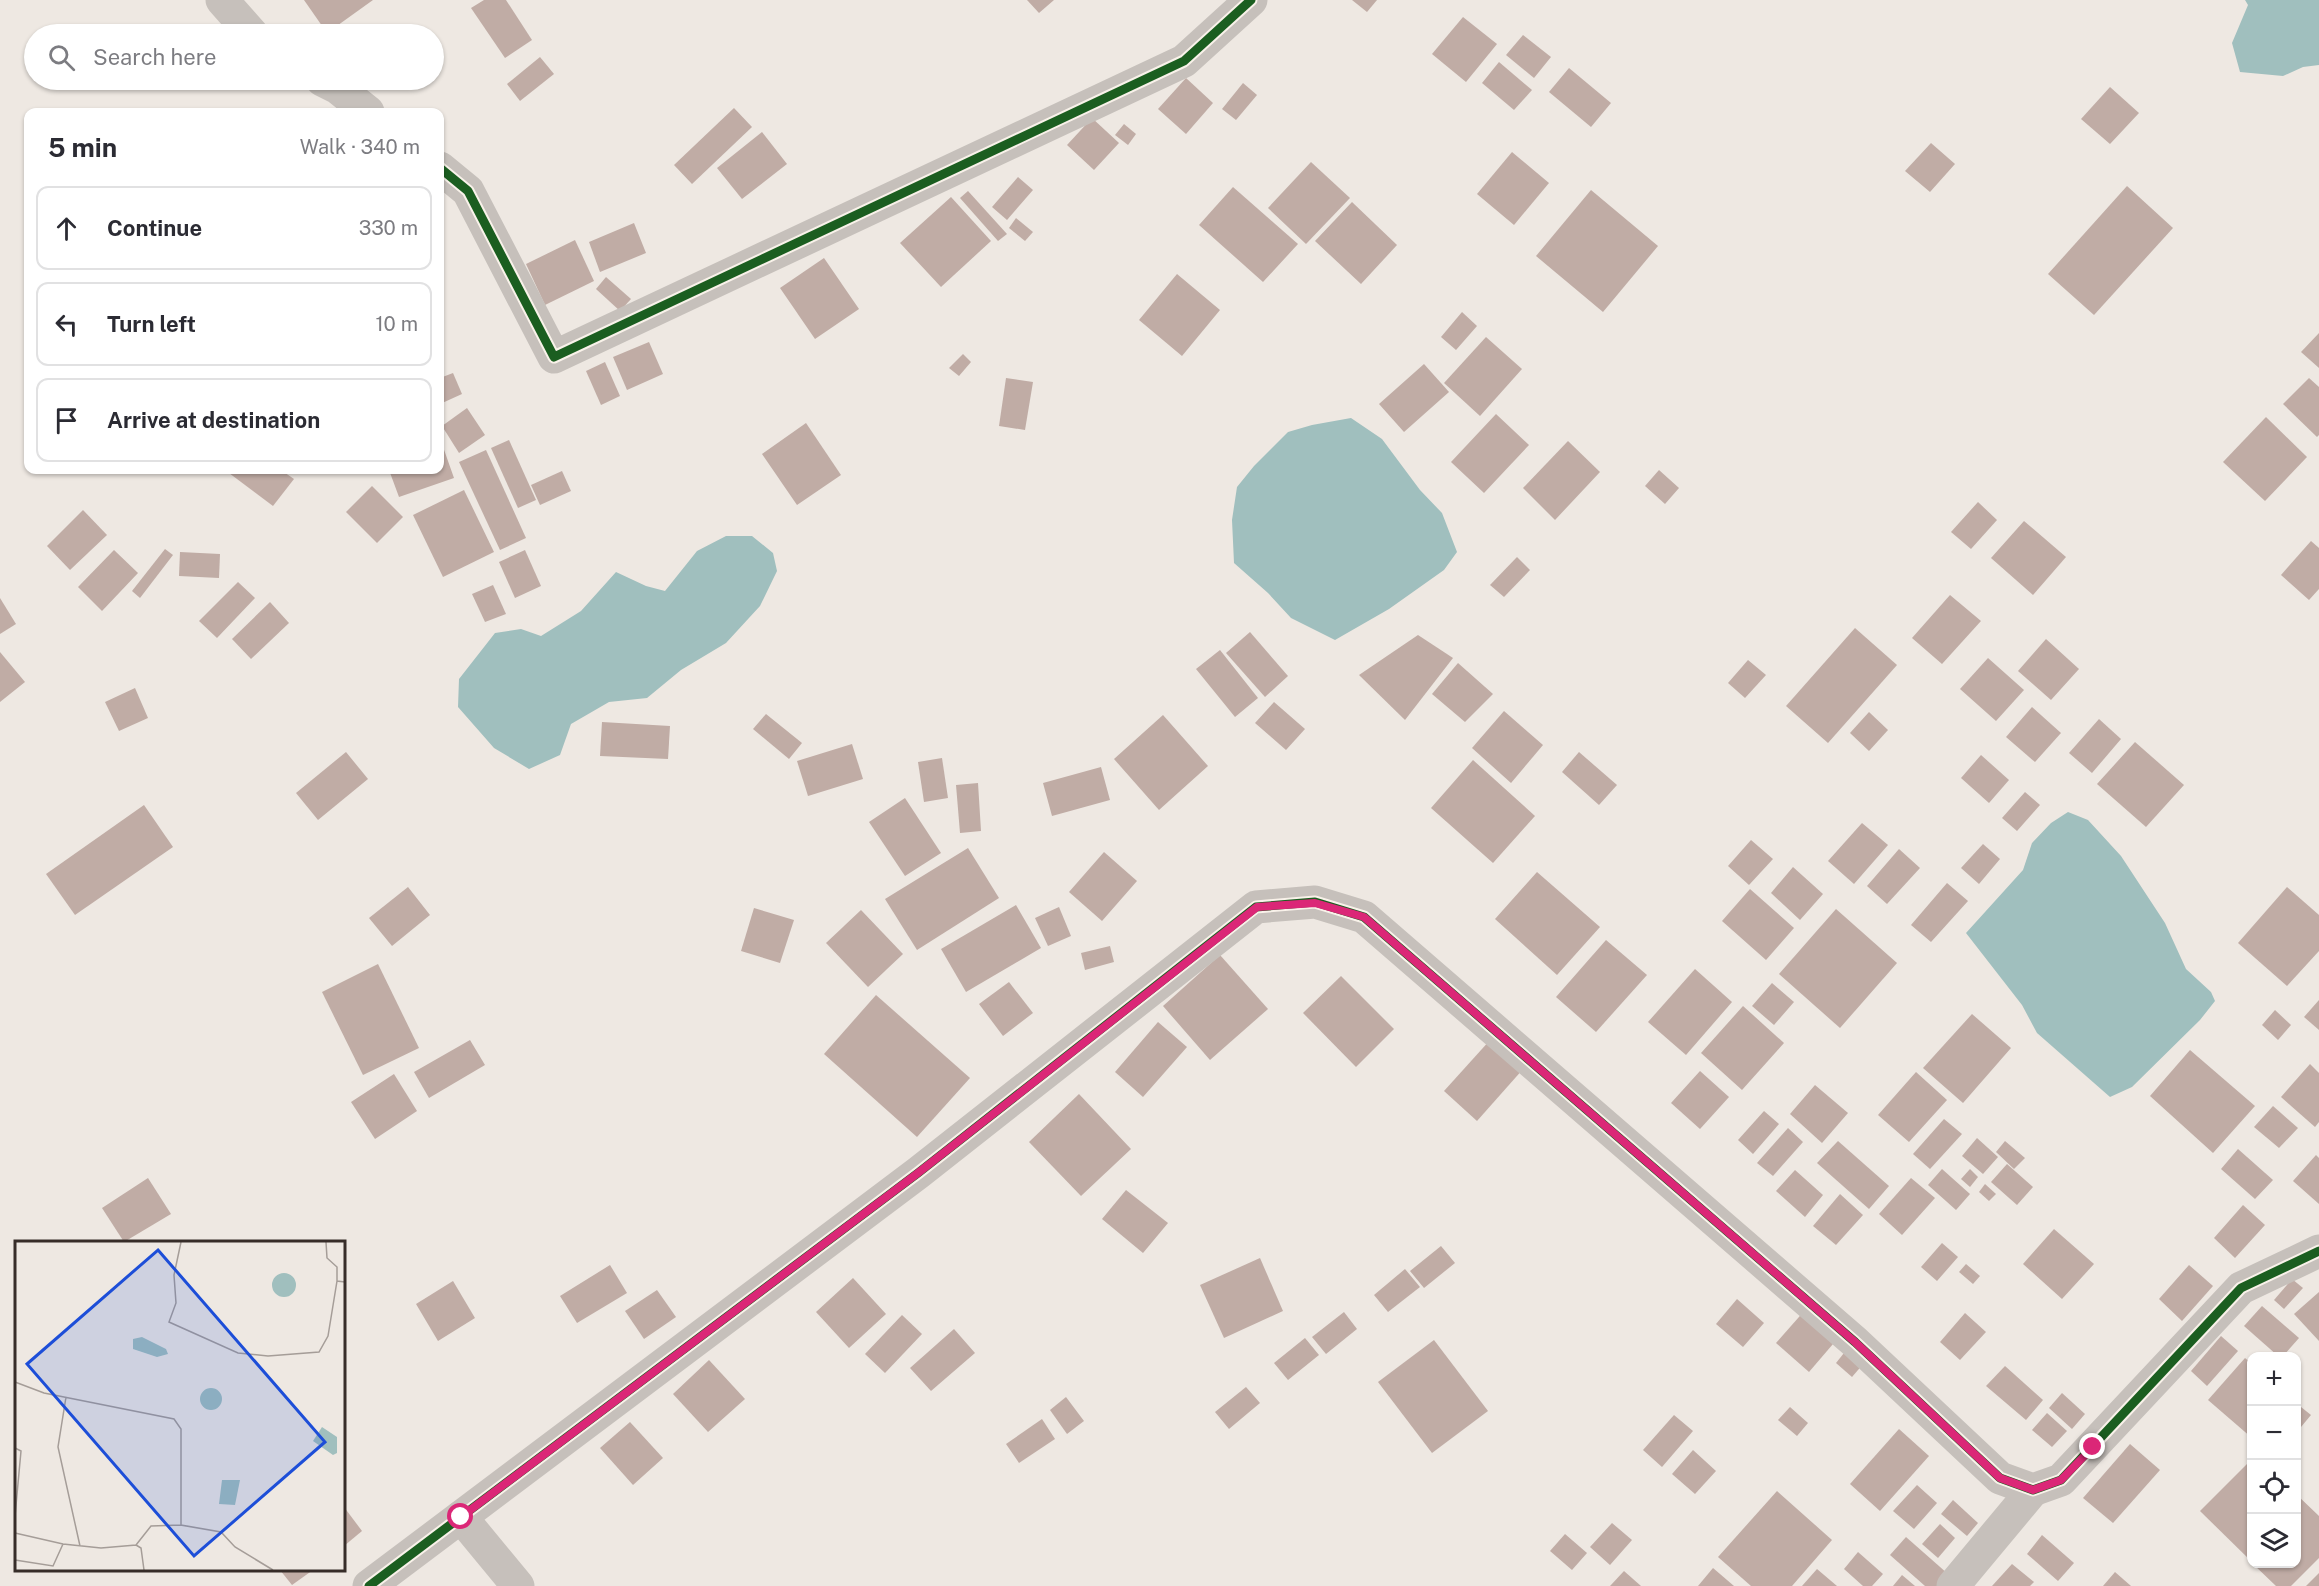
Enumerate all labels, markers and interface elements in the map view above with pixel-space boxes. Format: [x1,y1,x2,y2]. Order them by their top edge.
search box [24,24,444,90]
icon: search [45,41,78,74]
text: Search here [93,44,217,70]
text: 5 min [48,132,117,163]
text: Walk · 340 m [300,135,420,159]
icon: ahead [50,212,83,245]
text: Continue [107,215,202,241]
text: 330 m [359,216,418,240]
icon: left [50,308,83,341]
text: Turn left [107,311,196,337]
text: 10 m [375,312,418,336]
icon: arrive [50,404,83,437]
text: Arrive at destination [107,407,320,433]
inset map [15,1241,345,1571]
map controls [2247,1352,2301,1568]
button: + [2247,1352,2301,1406]
button: − [2247,1406,2301,1460]
route end [2079,1433,2105,1459]
button: locate [2247,1460,2301,1514]
route start [447,1503,473,1529]
button: layers [2247,1514,2301,1568]

